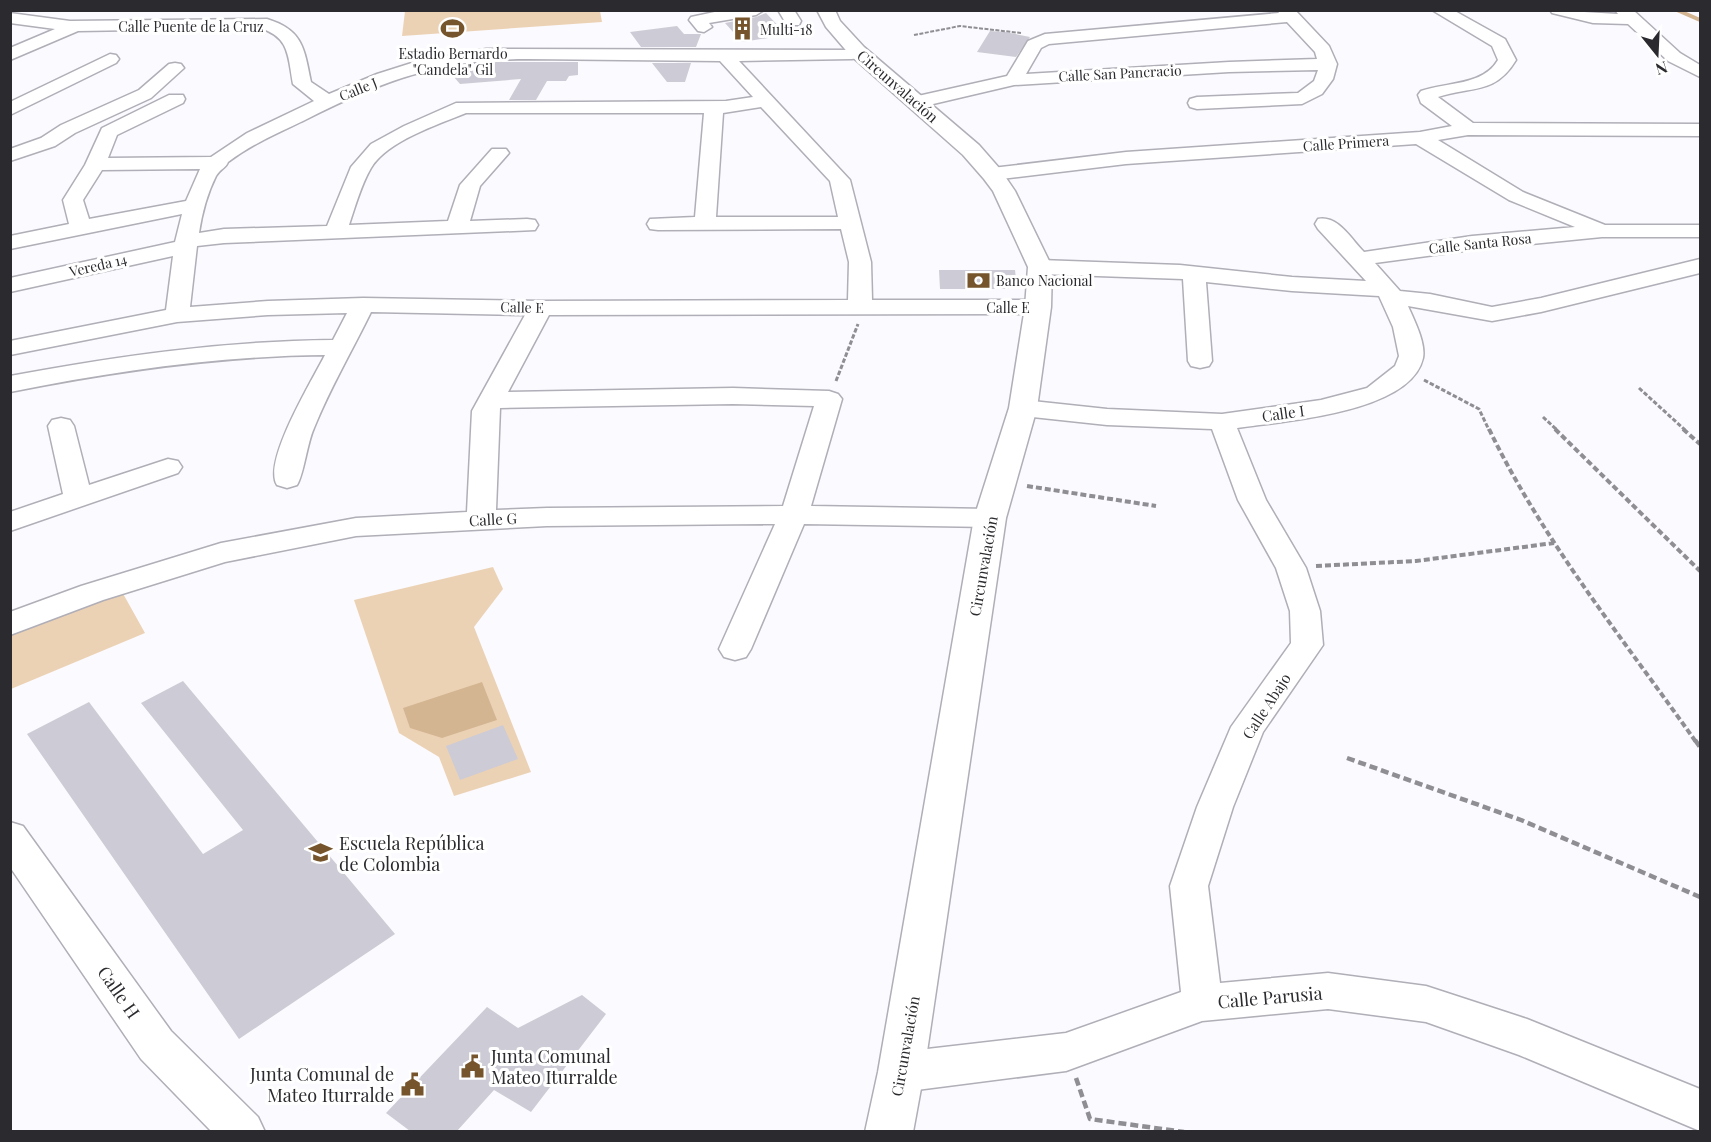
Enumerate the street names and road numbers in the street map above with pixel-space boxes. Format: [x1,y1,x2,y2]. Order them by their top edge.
street label: Calle Puente de la Cruz [118,17,264,36]
street label: Circunvalación [853,45,943,127]
street label: Calle San Pancracio [1058,60,1182,86]
street label: Calle J [336,73,380,105]
street label: Calle Primera [1302,131,1390,155]
street label: Calle Santa Rosa [1428,228,1532,258]
street label: Vereda 14 [66,249,129,281]
street label: Calle E [500,297,544,317]
street label: Calle E [986,298,1030,317]
street label: Calle I [1260,400,1306,426]
street label: Calle G [468,508,518,530]
street label: Circunvalación [964,514,1002,618]
street label: Calle Abajo [1237,669,1295,743]
street label: Calle H [92,961,146,1023]
street label: Calle Parusia [1217,980,1323,1014]
street label: Circunvalación [886,994,924,1098]

